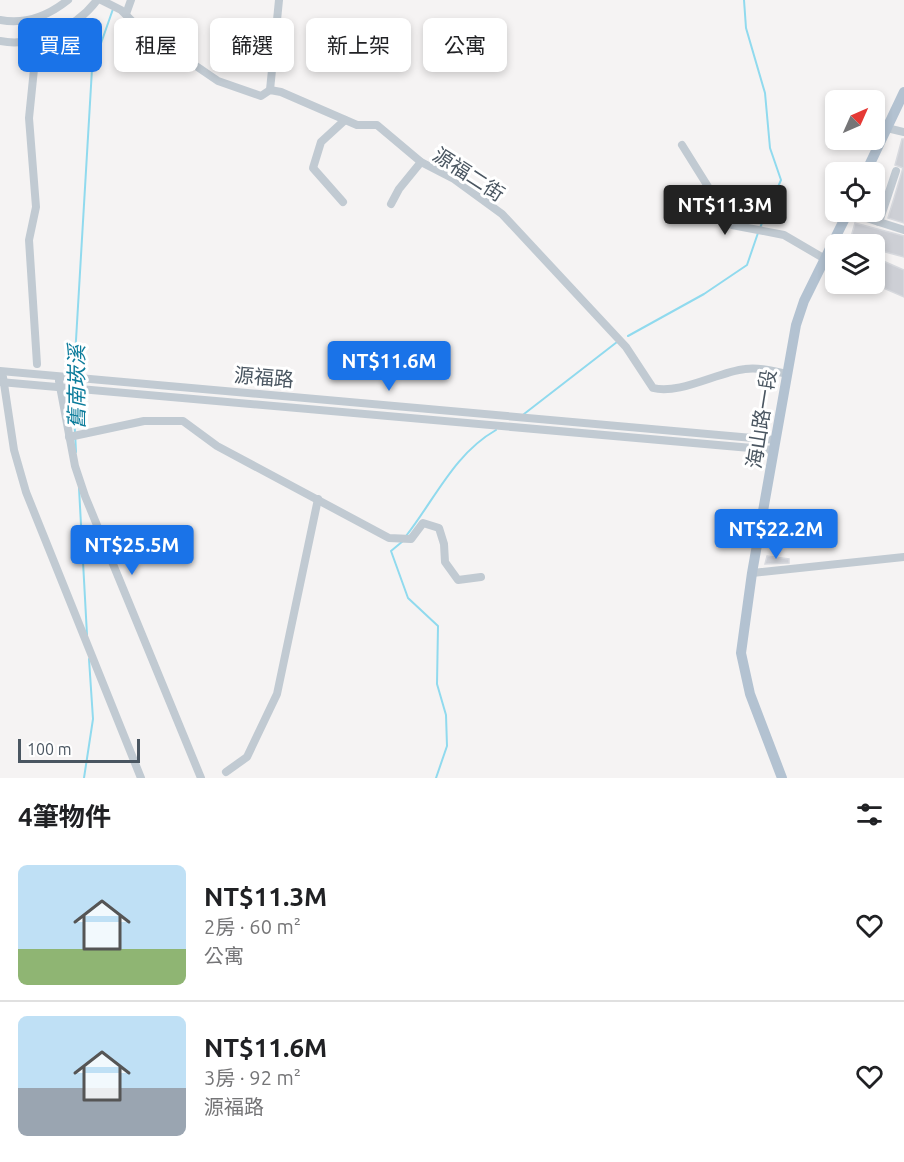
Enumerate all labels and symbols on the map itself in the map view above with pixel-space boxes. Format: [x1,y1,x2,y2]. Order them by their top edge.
north arrow [825,90,885,150]
street label: 源福二街 [429,143,509,205]
pin: NT$11.3M [663,185,787,236]
pin: NT$11.6M [327,341,451,392]
water label: 舊南崁溪 [64,342,88,429]
street label: 源福路 [233,363,295,391]
street label: 海山路一段 [742,368,780,470]
pin: NT$22.2M [714,509,838,560]
pin: NT$25.5M [70,525,194,576]
scale bar [18,736,140,764]

